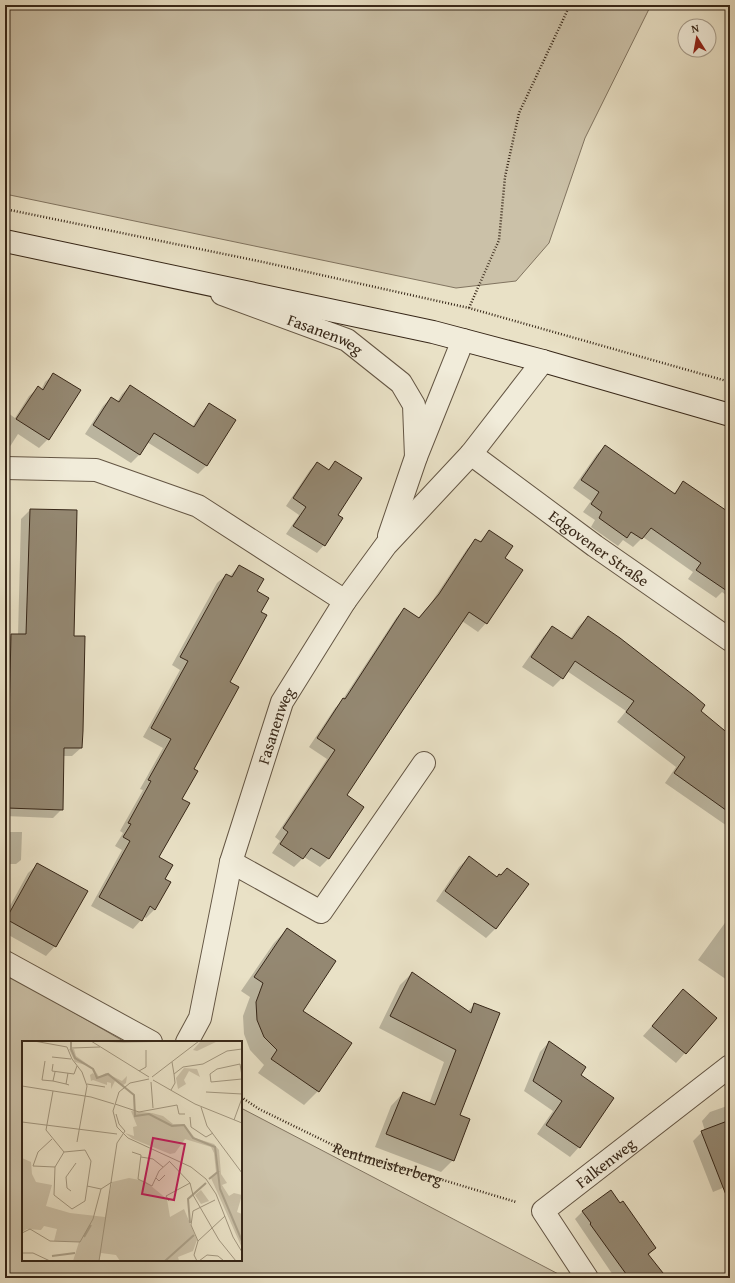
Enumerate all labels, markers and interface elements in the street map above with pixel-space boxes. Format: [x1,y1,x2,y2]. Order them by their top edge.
north arrow [677,18,717,58]
text: N [690,20,701,37]
street label: Fasanenweg [284,307,369,361]
street label: Edgovener Straße [544,504,654,592]
street label: Fasanenweg [251,682,301,767]
inset map [22,1041,242,1261]
street label: Falkenweg [570,1132,640,1194]
street label: Rentmeisterberg [329,1135,445,1191]

